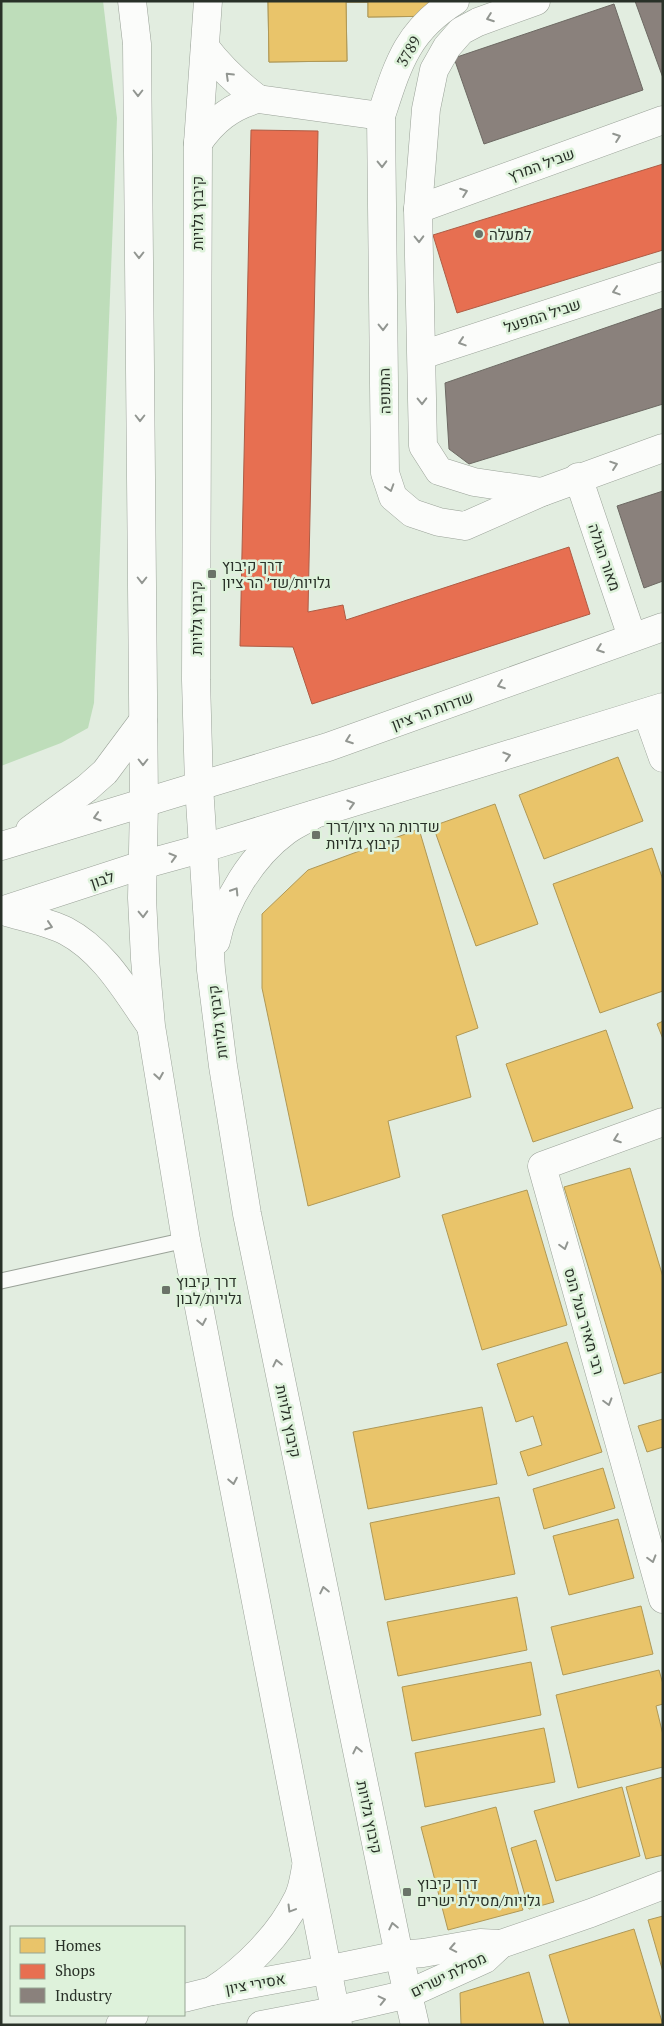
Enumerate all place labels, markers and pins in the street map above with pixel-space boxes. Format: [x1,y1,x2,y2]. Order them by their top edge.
place label: למעלה [489,224,532,244]
marker: למעלה [473,228,485,240]
place label: דרך קיבוץ גלויות/שד׳ הר ציון [222,555,331,592]
marker: דרך קיבוץ גלויות/שד׳ הר ציון [206,568,218,580]
place label: שדרות הר ציון/דרך קיבוץ גלויות [326,816,440,853]
marker: שדרות הר ציון/דרך קיבוץ גלויות [310,829,322,841]
place label: דרך קיבוץ גלויות/לבון [176,1271,242,1308]
marker: דרך קיבוץ גלויות/לבון [160,1284,172,1296]
place label: דרך קיבוץ גלויות/מסילת ישרים [417,1873,541,1910]
marker: דרך קיבוץ גלויות/מסילת ישרים [401,1886,413,1898]

